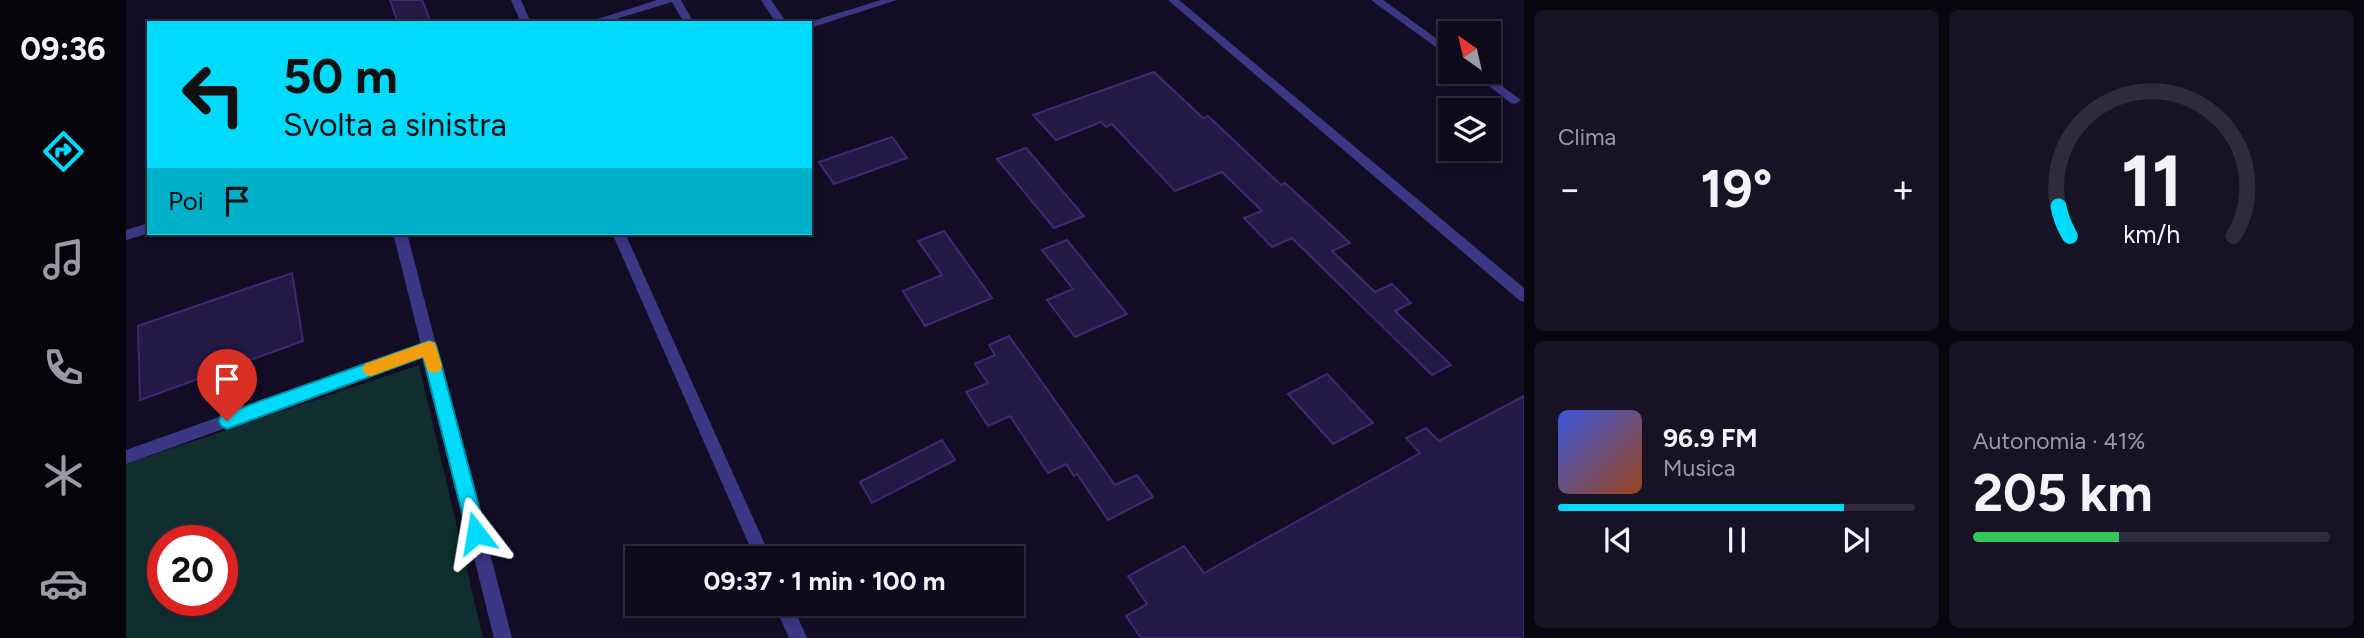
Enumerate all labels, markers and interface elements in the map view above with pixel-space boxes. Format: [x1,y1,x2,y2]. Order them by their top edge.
north arrow [1438,21,1502,84]
map controls [1438,21,1501,161]
text: 09:36 [20,30,106,68]
text: 50 m [283,46,398,105]
icon: left [168,49,259,140]
button: layers [1438,98,1501,161]
text: Svolta a sinistra [283,106,507,144]
text: Clima [1558,123,1616,151]
icon: directions [39,127,88,176]
text: 11 [2121,138,2182,225]
text: 19° [1701,158,1772,220]
text: − [1558,166,1582,212]
text: + [1891,166,1915,212]
icon: arrive [218,182,256,220]
text: Poi [168,185,204,217]
text: km/h [2123,219,2180,249]
icon: music [39,235,88,284]
icon: phone [39,343,88,392]
pin [197,349,257,421]
icon: arrive [208,360,246,398]
text: 96.9 FM [1663,422,1758,454]
text: Autonomia · 41% [1973,427,2145,455]
icon: climate [39,451,88,500]
text: Musica [1663,454,1736,482]
text: 205 km [1973,462,2153,524]
position arrow [439,496,513,570]
icon: previous [1599,521,1637,559]
icon: pause [1718,521,1756,559]
icon: next [1837,521,1875,559]
speed limit sign: 20 [147,525,238,616]
icon: car [39,559,88,608]
text: 09:37 · 1 min · 100 m [704,565,945,597]

